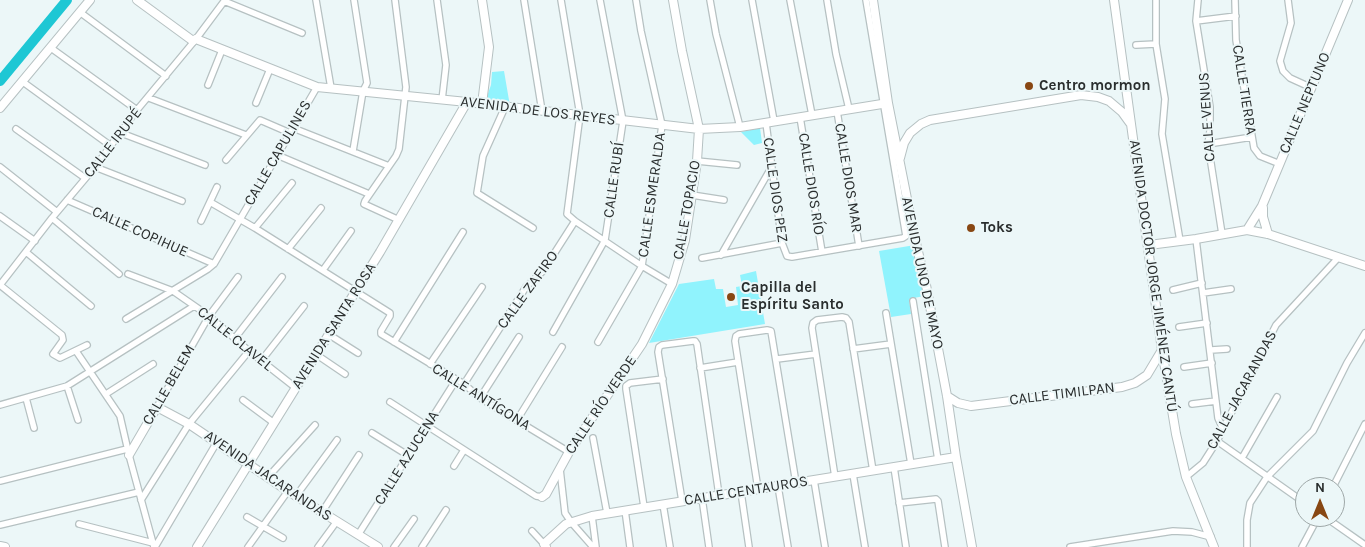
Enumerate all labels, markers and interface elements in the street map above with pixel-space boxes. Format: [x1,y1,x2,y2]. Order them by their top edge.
street label: CALLE TIERRA [1228,44,1260,136]
street label: CALLE NEPTUNO [1276,50,1334,156]
street label: CALLE VENUS [1195,72,1219,162]
place label: Centro mormon [1039,77,1151,95]
marker: Centro mormon [1023,80,1035,92]
street label: AVENIDA DE LOS REYES [459,93,617,129]
street label: CALLE CAPULINES [241,97,315,209]
street label: CALLE IRUPÉ [80,104,146,182]
street label: CALLE DIOS MAR [830,122,866,234]
street label: CALLE ESMERALDA [634,131,670,259]
street label: CALLE DIOS RÍO [794,132,828,236]
street label: CALLE DIOS PEZ [759,136,791,244]
street label: AVENIDA DOCTOR JORGE JIMÉNEZ CANTÚ [1125,139,1181,413]
street label: CALLE RUBÍ [600,141,628,219]
street label: CALLE TOPACIO [669,159,705,261]
street label: AVENIDA UNO DE MAYO [897,195,947,351]
street label: CALLE COPIHUE [89,203,191,261]
place label: Toks [981,219,1013,237]
marker: Toks [965,222,977,234]
street label: CALLE ZAFIRO [494,247,562,333]
street label: AVENIDA SANTA ROSA [288,260,380,392]
place label: Capilla del Espíritu Santo [741,279,844,314]
marker: Capilla del Espíritu Santo [725,291,737,303]
street label: CALLE CLAVEL [194,303,276,375]
street label: CALLE JACARANDAS [1203,328,1281,452]
street label: CALLE BELEM [139,342,199,428]
street label: CALLE RÍO VERDE [561,352,641,458]
street label: CALLE ANTÍGONA [428,360,534,434]
street label: CALLE TIMILPAN [1008,379,1116,409]
street label: CALLE AZUCENA [371,408,443,508]
street label: AVENIDA JACARANDAS [201,427,335,525]
street label: CALLE CENTAUROS [683,472,809,510]
north arrow [1295,477,1345,527]
text: N [1315,479,1325,496]

